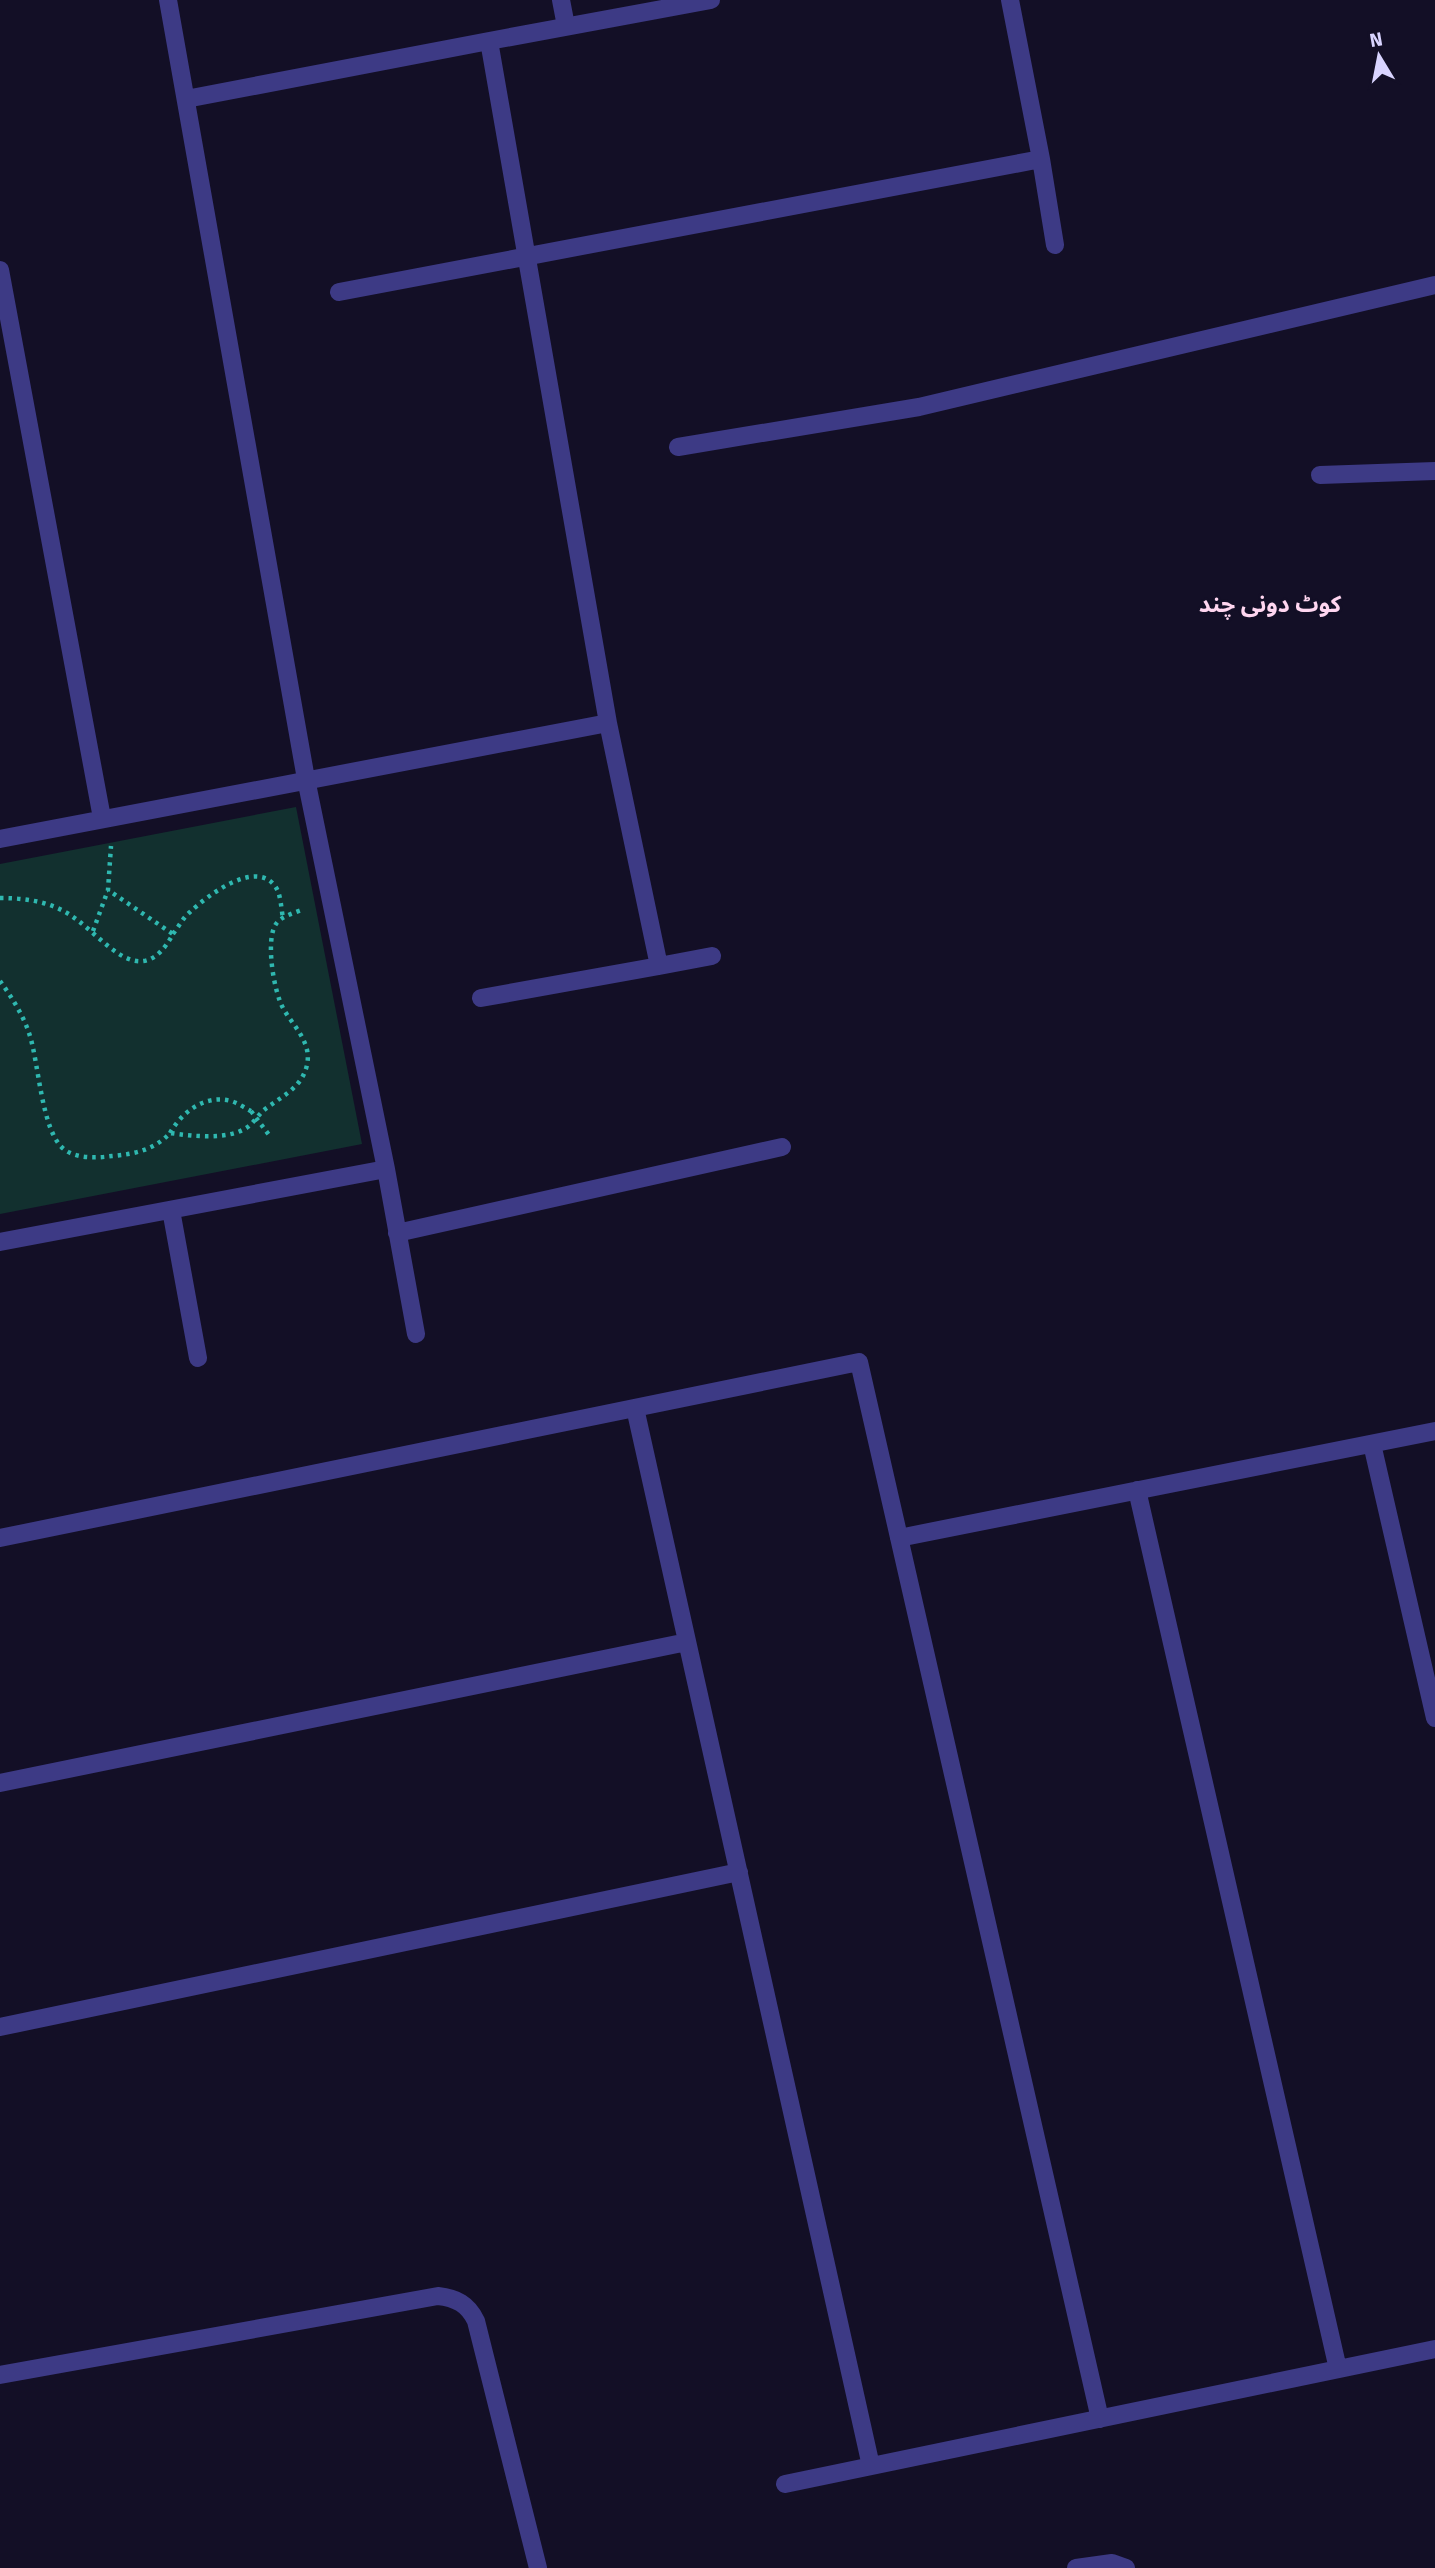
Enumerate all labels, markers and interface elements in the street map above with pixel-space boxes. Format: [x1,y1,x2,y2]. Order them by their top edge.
north arrow [1344,21,1414,91]
text: N [1368,27,1384,52]
district label: کوٹ دونی چند [1199,590,1342,620]

